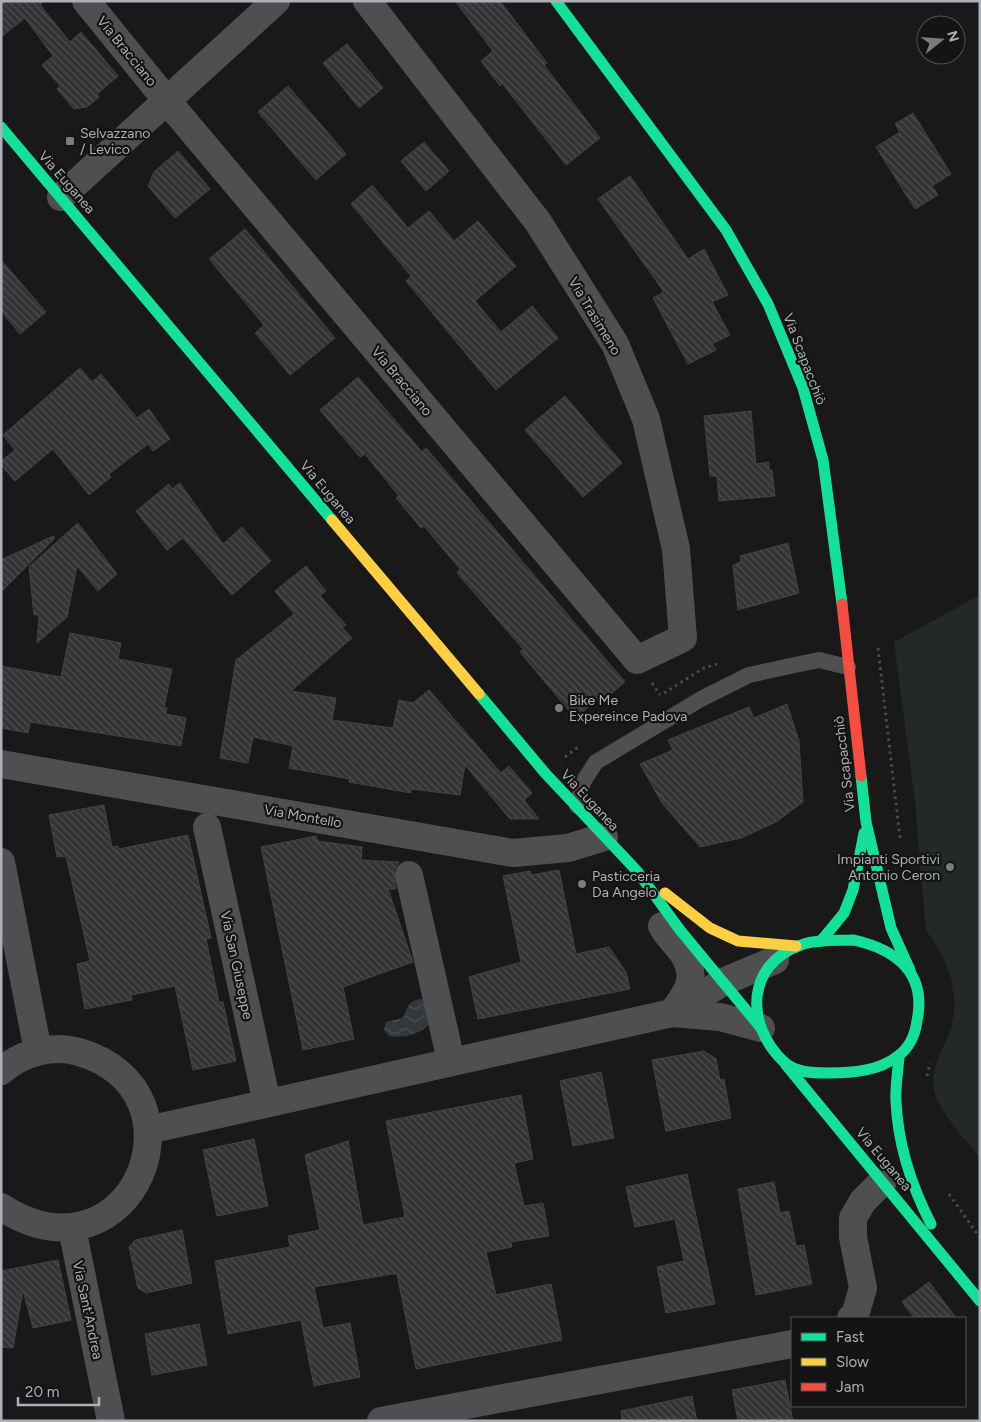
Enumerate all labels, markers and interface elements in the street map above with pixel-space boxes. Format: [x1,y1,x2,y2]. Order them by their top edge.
street label: Via Bracciano [93,13,160,90]
north arrow [916,15,966,65]
text: N [943,29,963,44]
place label: Selvazzano / Levico [80,125,150,158]
marker: Selvazzano / Levico [64,135,76,147]
street label: Via Euganea [35,147,98,217]
street label: Via Trasimeno [565,274,624,358]
street label: Via Scapacchiò [779,311,830,407]
street label: Via Bracciano [368,343,436,420]
street label: Via Euganea [296,457,359,528]
place label: Bike Me Expereince Padova [569,692,687,725]
marker: Bike Me Expereince Padova [553,702,565,714]
street label: Via Scapacchiò [830,715,859,813]
street label: Via Euganea [557,766,622,835]
street label: Via Montello [263,801,343,832]
place label: Impianti Sportivi Antonio Ceron [837,851,940,884]
marker: Impianti Sportivi Antonio Ceron [944,861,956,873]
place label: Pasticceria Da Angelo [592,868,660,901]
marker: Pasticceria Da Angelo [576,878,588,890]
street label: Via San Giuseppe [217,909,256,1021]
street label: Via Euganea [852,1124,915,1195]
street label: Via Sant'Andrea [69,1259,106,1361]
legend [791,1317,966,1407]
text: Fast [836,1328,865,1346]
text: Slow [836,1353,869,1371]
scale bar [18,1374,99,1406]
text: Jam [836,1378,864,1396]
text: 20 m [25,1383,59,1401]

